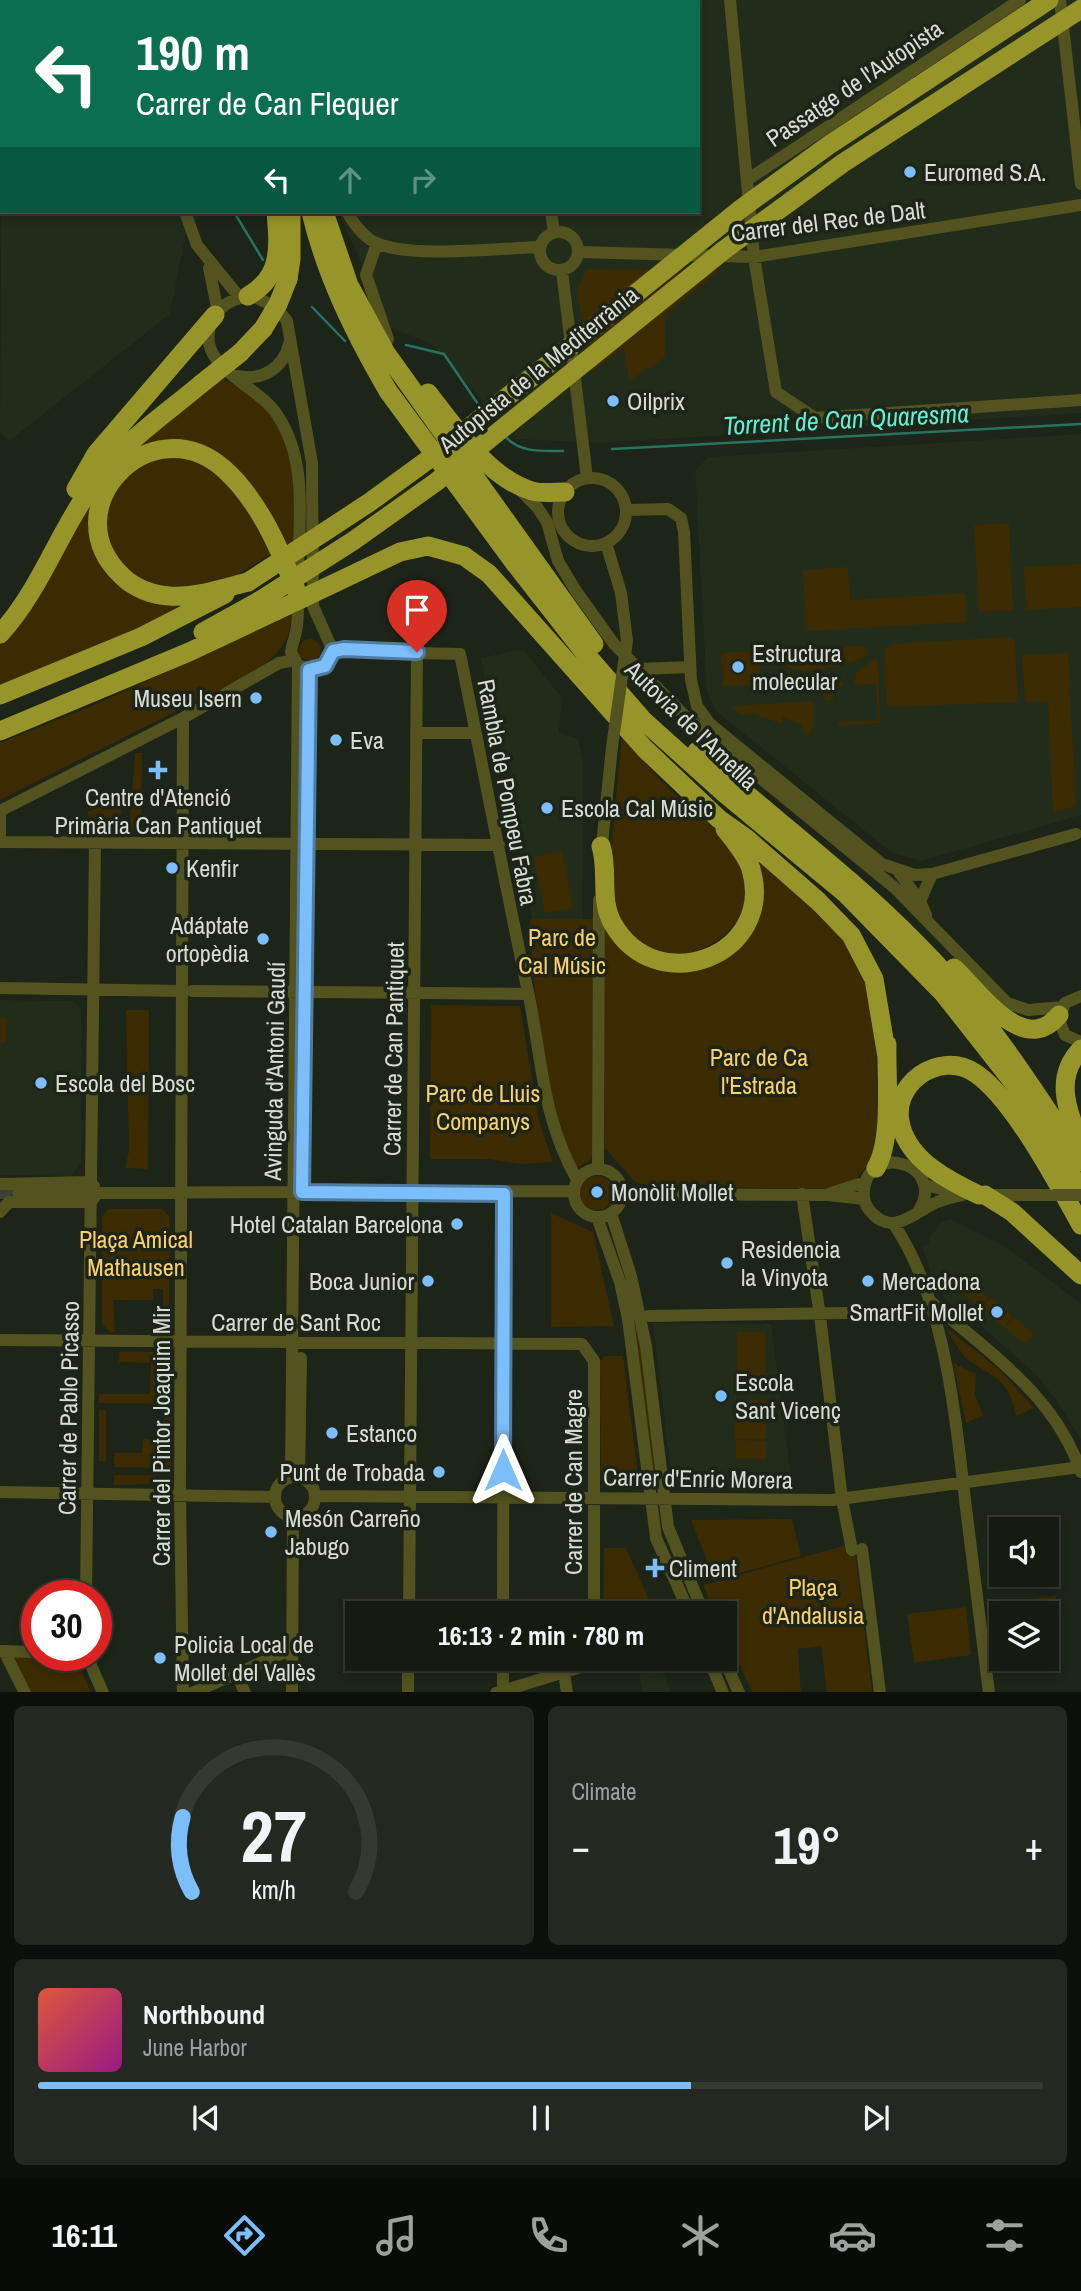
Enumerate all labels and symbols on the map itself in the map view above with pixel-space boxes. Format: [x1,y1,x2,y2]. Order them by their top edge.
street label: Passatge de l'Autopista [760,12,948,154]
place label: Euromed S.A. [924,156,1047,188]
marker: Euromed S.A. [902,164,918,180]
street label: Carrer del Rec de Dalt [729,193,928,249]
street label: Autopista de la Mediterrània [431,278,645,460]
place label: Oilprix [627,385,685,417]
marker: Oilprix [605,393,621,409]
water label: Torrent de Can Quaresma [722,395,970,443]
pin [387,580,447,652]
place label: Estructura molecular [752,637,842,697]
street label: Autovia de l'Ametlla [618,653,765,797]
marker: Estructura molecular [730,659,746,675]
street label: Rambla de Pompeu Fabra [470,676,546,908]
place label: Museu Isern [134,682,242,714]
marker: Museu Isern [248,690,264,706]
place label: Eva [350,724,384,756]
marker: Eva [328,732,344,748]
marker: Centre d'Atenció Primària Can Pantiquet [148,760,168,780]
place label: Centre d'Atenció Primària Can Pantiquet [55,781,262,841]
place label: Escola Cal Músic [561,792,713,824]
marker: Escola Cal Músic [539,800,555,816]
place label: Kenfir [186,852,239,884]
marker: Kenfir [164,860,180,876]
place label: Adáptate ortopèdia [166,909,249,969]
park label: Parc de Cal Músic [518,921,606,981]
marker: Adáptate ortopèdia [255,931,271,947]
street label: Carrer de Can Pantiquet [375,941,411,1156]
street label: Avinguda d'Antoni Gaudí [256,961,292,1182]
park label: Parc de Ca l'Estrada [710,1041,808,1101]
place label: Escola del Bosc [55,1067,195,1099]
marker: Escola del Bosc [33,1075,49,1091]
park label: Parc de Lluis Companys [426,1077,540,1137]
place label: Monòlit Mollet [611,1176,734,1208]
marker: Monòlit Mollet [589,1184,605,1200]
place label: Hotel Catalan Barcelona [230,1208,443,1240]
marker: Hotel Catalan Barcelona [449,1216,465,1232]
park label: Plaça Amical Mathausen [79,1223,193,1283]
place label: Residencia la Vinyota [741,1233,841,1293]
marker: Residencia la Vinyota [719,1255,735,1271]
place label: Boca Junior [309,1265,414,1297]
place label: Mercadona [882,1265,981,1297]
marker: Boca Junior [420,1273,436,1289]
marker: Mercadona [860,1273,876,1289]
place label: SmartFit Mollet [850,1296,984,1328]
street label: Carrer de Pablo Picasso [50,1301,86,1515]
marker: SmartFit Mollet [989,1304,1005,1320]
street label: Carrer del Pintor Joaquim Mir [145,1305,177,1566]
street label: Carrer de Sant Roc [211,1306,381,1338]
place label: Escola Sant Vicenç [735,1366,841,1426]
marker: Escola Sant Vicenç [713,1388,729,1404]
street label: Carrer de Can Magre [557,1389,589,1575]
place label: Estanco [346,1417,417,1449]
marker: Estanco [324,1425,340,1441]
position arrow [466,1433,540,1507]
place label: Punt de Trobada [279,1456,425,1488]
street label: Carrer d'Enric Morera [603,1460,793,1496]
marker: Punt de Trobada [431,1464,447,1480]
place label: Mesón Carreño Jabugo [285,1502,421,1562]
marker: Mesón Carreño Jabugo [263,1524,279,1540]
place label: Climent [669,1552,737,1584]
marker: Climent [647,1560,663,1576]
park label: Plaça d'Andalusia [762,1571,864,1631]
speed limit sign: 30 [21,1580,112,1671]
place label: Policia Local de Mollet del Vallès [174,1628,316,1688]
marker: Policia Local de Mollet del Vallès [152,1650,168,1666]

